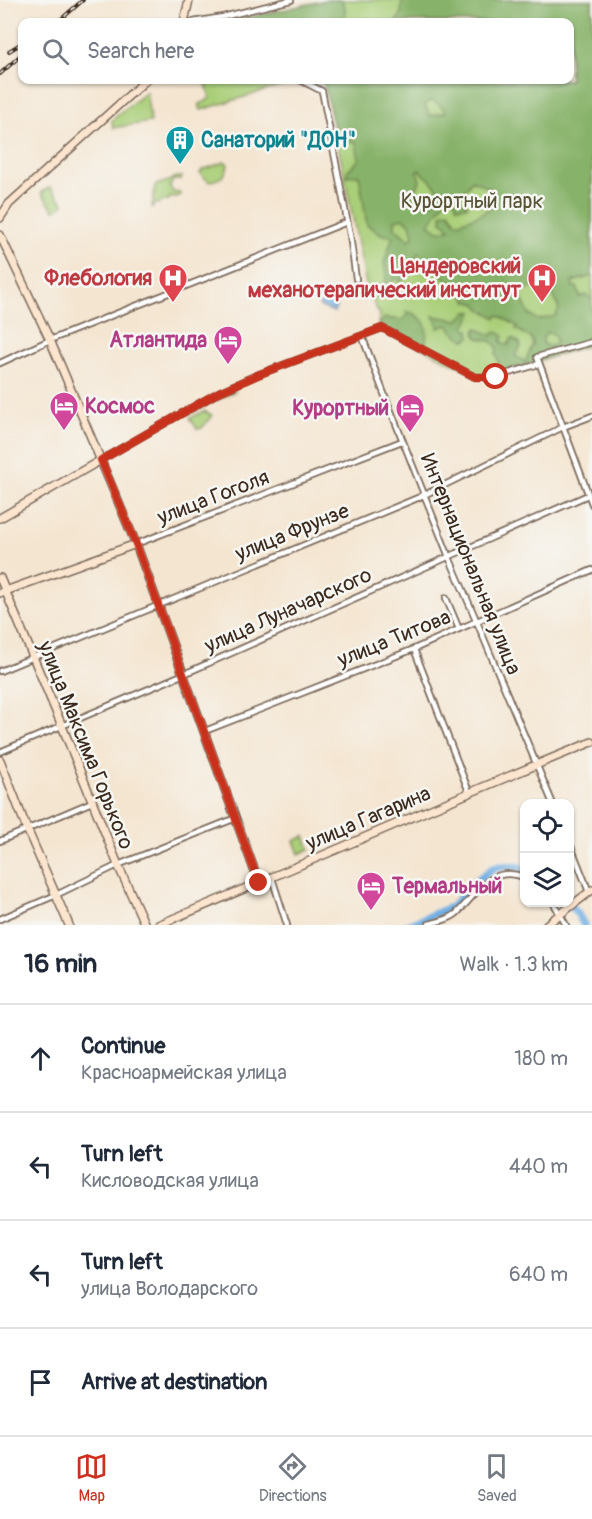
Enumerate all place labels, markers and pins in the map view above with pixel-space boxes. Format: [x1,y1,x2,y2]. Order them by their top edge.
building icon: Санаторий "ДОН" [164,124,196,166]
place label: Санаторий "ДОН" [201,127,356,154]
place label: Цандеровский механотерапический институт [248,253,521,304]
hospital icon: Флебология [157,262,189,304]
hospital icon: Цандеровский механотерапический институт [526,262,558,304]
place label: Флебология [44,265,152,292]
hotel icon: Атлантида [212,324,244,366]
place label: Атлантида [109,327,207,354]
hotel icon: Космос [48,390,80,432]
hotel icon: Курортный [394,392,426,434]
place label: Космос [85,393,155,420]
place label: Курортный [292,395,389,422]
hotel icon: Термальный [355,870,387,912]
place label: Термальный [391,873,502,900]

